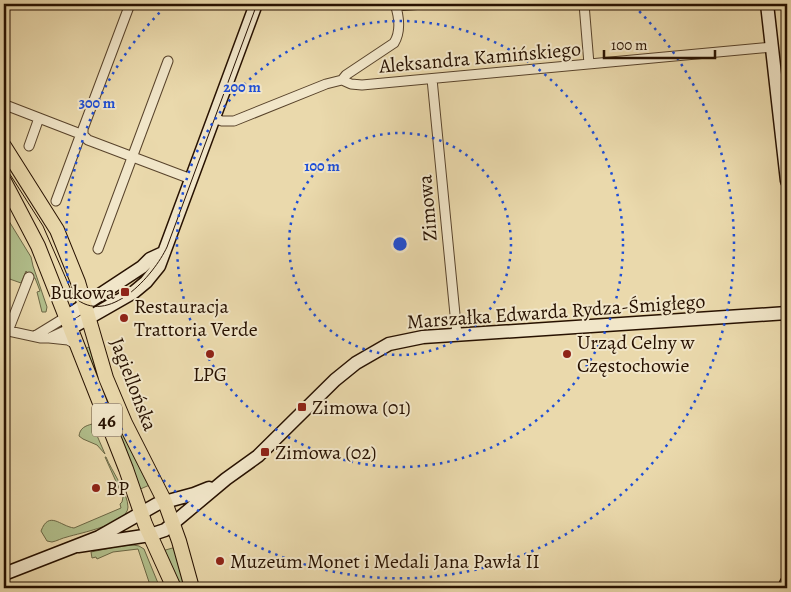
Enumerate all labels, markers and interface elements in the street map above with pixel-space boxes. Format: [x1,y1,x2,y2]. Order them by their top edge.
scale bar [604,28,715,60]
street label: Aleksandra Kamińskiego [377,35,582,80]
text: 100 m [611,35,648,55]
text: 200 m [223,77,261,97]
text: 300 m [79,93,116,113]
text: 100 m [304,156,340,176]
street label: Zimowa [411,173,444,242]
centre of rings [391,235,409,253]
place label: Bukowa [50,279,116,306]
marker: Bukowa [119,286,131,298]
street label: Marszałka Edwarda Rydza-Śmigłego [406,288,706,335]
place label: Restauracja Trattoria Verde [134,293,258,343]
marker: Restauracja Trattoria Verde [118,312,130,324]
place label: Urząd Celny w Częstochowie [577,329,696,379]
street label: Jagiellońska [103,334,164,435]
marker: LPG [204,348,216,360]
marker: Urząd Celny w Częstochowie [561,348,573,360]
place label: LPG [193,361,227,388]
place label: Zimowa (01) [312,394,411,421]
marker: Zimowa (01) [296,401,308,413]
road number: 46 [92,404,122,436]
place label: Zimowa (02) [275,439,376,466]
marker: Zimowa (02) [259,446,271,458]
place label: BP [106,475,129,502]
marker: BP [90,482,102,494]
place label: Muzeum Monet i Medali Jana Pawła II [230,548,540,575]
marker: Muzeum Monet i Medali Jana Pawła II [214,555,226,567]

